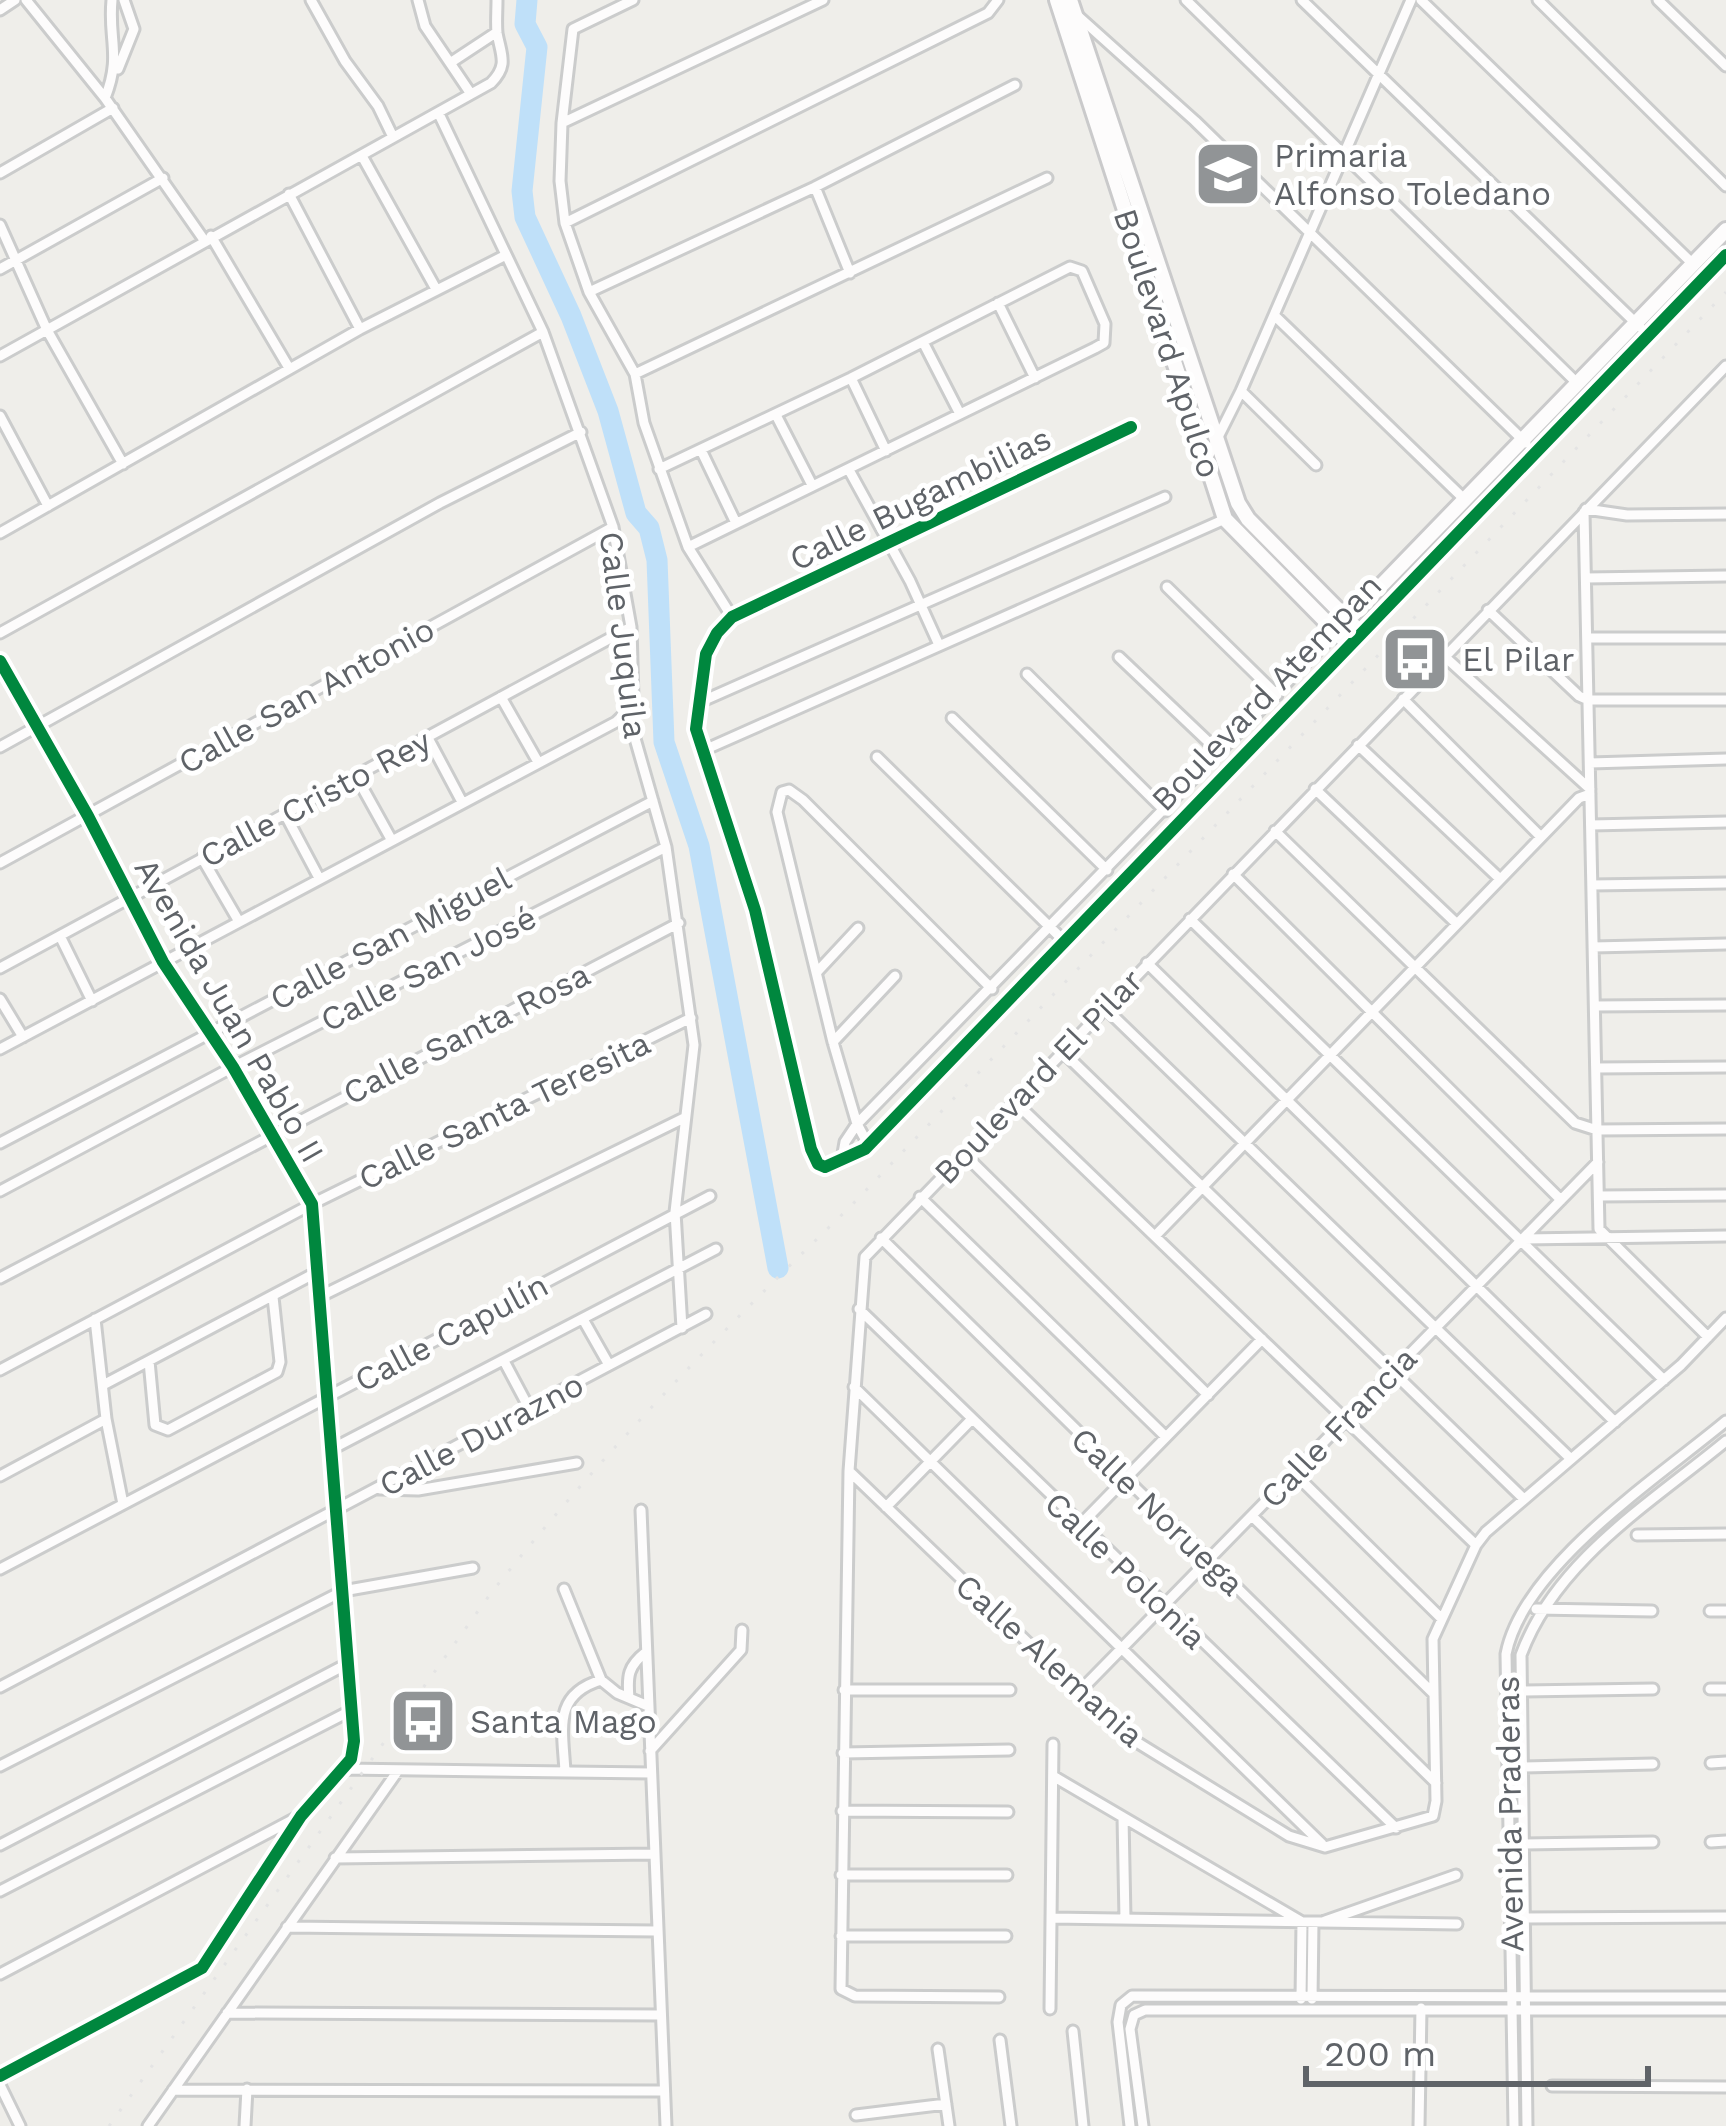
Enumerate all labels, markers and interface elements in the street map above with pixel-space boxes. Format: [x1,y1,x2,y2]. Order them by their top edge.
place label: Primaria Alfonso Toledano [1274,136,1551,213]
school or university icon: Primaria Alfonso Toledano [1193,139,1263,209]
street label: Boulevard Apulco [1106,204,1229,483]
street label: Calle Bugambilias [783,418,1057,579]
street label: Calle Juquila [591,529,656,741]
street label: Boulevard Atempan [1143,566,1389,819]
street label: Calle San Antonio [172,609,441,782]
bus stop icon: El Pilar [1380,624,1450,694]
place label: El Pilar [1462,640,1574,679]
street label: Calle Cristo Rey [193,721,437,876]
street label: Avenida Juan Pablo II [127,851,333,1169]
street label: Calle San Miguel [263,859,517,1018]
street label: Calle San José [314,897,543,1040]
street label: Calle Santa Rosa [336,954,596,1113]
street label: Boulevard El Pilar [926,961,1151,1192]
street label: Calle Santa Teresita [352,1023,656,1198]
street label: Calle Capulín [348,1265,555,1400]
street label: Calle Francia [1252,1339,1425,1516]
street label: Calle Durazno [373,1364,590,1505]
street label: Calle Noruega [1063,1419,1252,1603]
street label: Calle Polonia [1037,1484,1214,1657]
street label: Calle Alemania [948,1566,1152,1755]
street label: Avenida Praderas [1488,1675,1531,1953]
bus stop icon: Santa Mago [388,1686,458,1756]
place label: Santa Mago [470,1702,657,1741]
scale bar [1306,2012,1648,2086]
text: 200 m [1324,2033,1436,2075]

